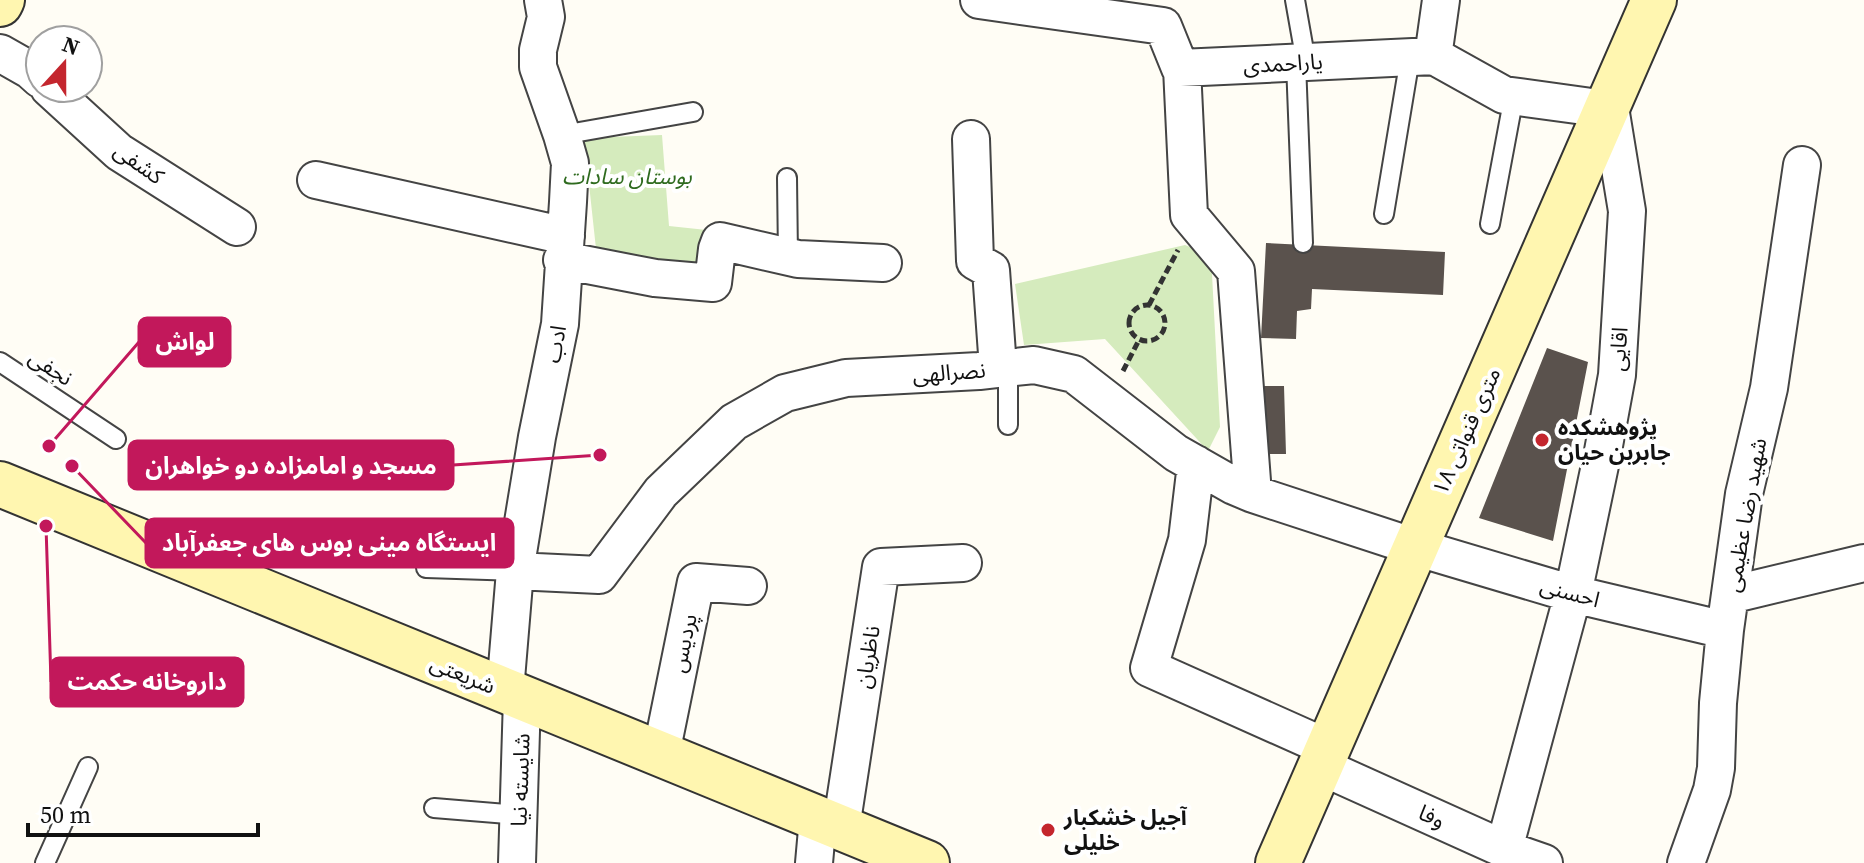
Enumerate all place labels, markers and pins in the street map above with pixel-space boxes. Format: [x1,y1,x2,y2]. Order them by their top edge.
callout: لواش [139,318,230,366]
place label: پژوهشکده جابربن حیان [1558,412,1671,467]
marker: پژوهشکده جابربن حیان [1533,431,1551,449]
callout: مسجد و امامزاده دو خواهران [129,441,453,489]
callout: ایستگاه مینی بوس های جعفرآباد [146,519,513,567]
callout: داروخانه حکمت [51,658,243,706]
place label: آجیل خشکبار خلیلی [1063,802,1188,857]
marker: آجیل خشکبار خلیلی [1039,821,1057,839]

